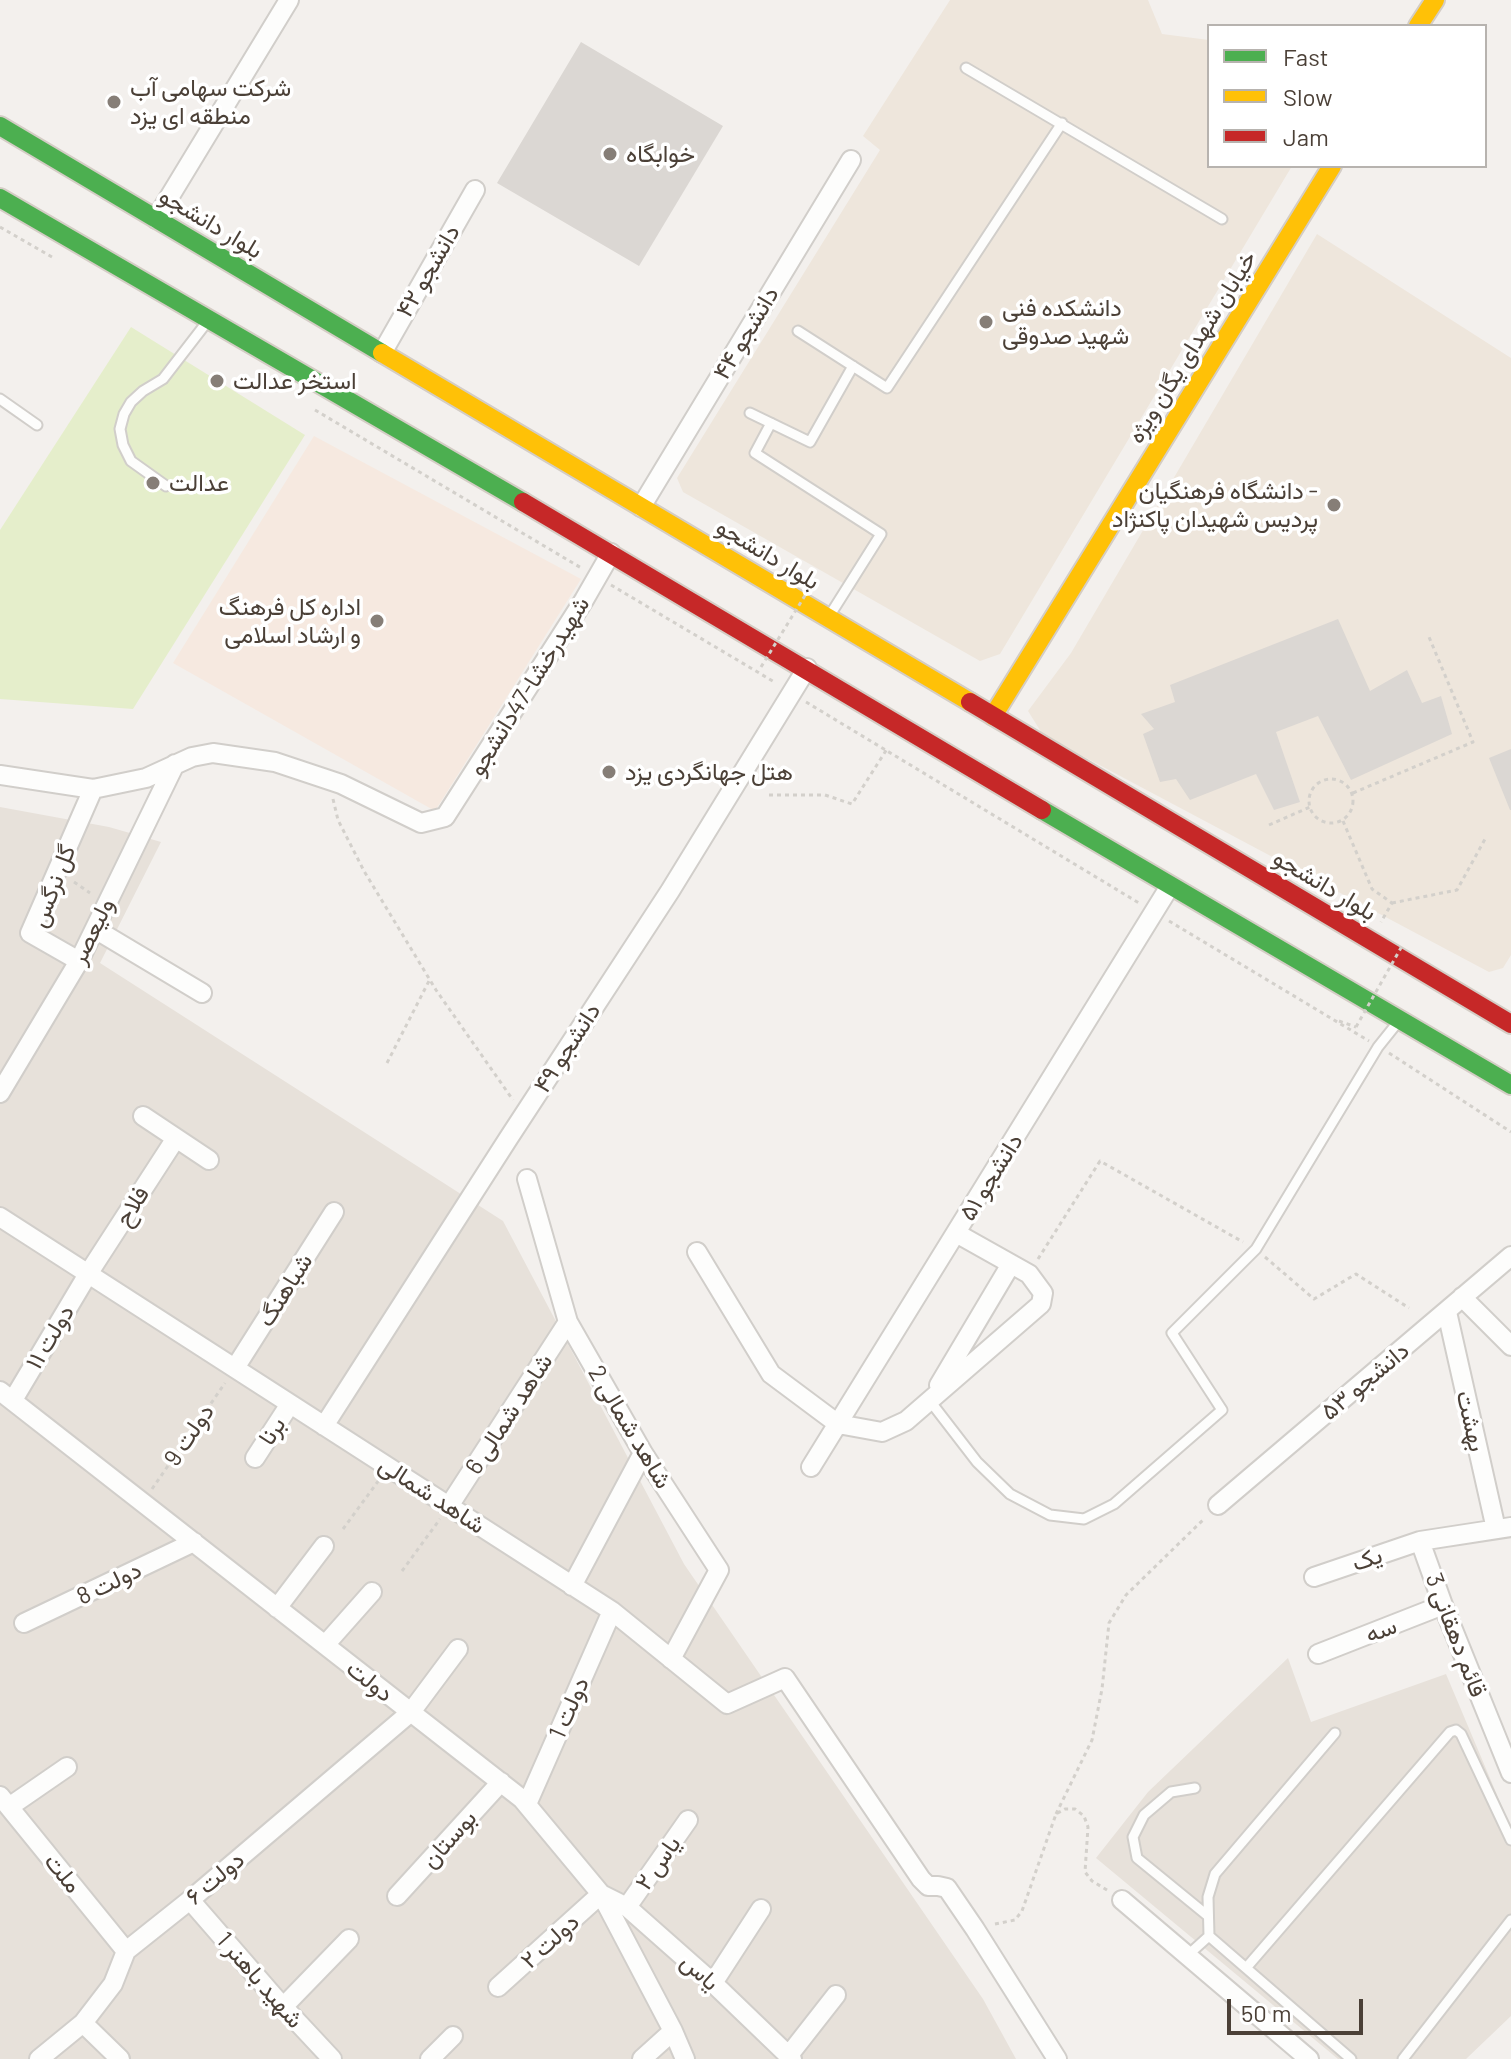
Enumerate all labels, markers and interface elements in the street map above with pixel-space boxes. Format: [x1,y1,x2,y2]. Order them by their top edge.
legend [1207,24,1487,168]
text: Fast [1283,42,1328,71]
place label: شرکت سهامی آب منطقه ای یزد [130,74,291,130]
text: Slow [1283,82,1332,111]
marker: شرکت سهامی آب منطقه ای یزد [105,93,123,111]
text: Jam [1283,122,1329,151]
place label: خوابگاه [626,140,695,168]
marker: خوابگاه [601,145,619,163]
street label: بلوار دانشجو [154,181,268,265]
street label: دانشجو ۴۲ [390,220,466,322]
street label: خیابان شهدای یگان ویژه [1121,246,1263,448]
street label: دانشجو ۴۴ [707,281,785,385]
place label: دانشکده فنی شهید صدوقی [1002,294,1129,350]
marker: دانشکده فنی شهید صدوقی [977,313,995,331]
place label: استخر عدالت [233,367,357,395]
marker: استخر عدالت [208,372,226,390]
place label: عدالت [169,469,229,497]
marker: عدالت [144,474,162,492]
place label: دانشگاه فرهنگیان - پردیس شهیدان پاکنژاد [1112,477,1318,533]
marker: دانشگاه فرهنگیان - پردیس شهیدان پاکنژاد [1325,496,1343,514]
street label: بلوار دانشجو [711,512,825,596]
street label: شهیدرخشا-47دانشجو [462,591,596,781]
place label: اداره کل فرهنگ و ارشاد اسلامی [219,593,361,649]
marker: اداره کل فرهنگ و ارشاد اسلامی [368,612,386,630]
place label: هتل جهانگردی یزد [625,758,793,786]
marker: هتل جهانگردی یزد [600,763,618,781]
street label: گل نرگس [24,841,82,931]
street label: بلوار دانشجو [1268,843,1382,927]
street label: ولیعصر [64,893,120,969]
street label: دانشجو ۴۹ [527,998,607,1098]
street label: دانشجو ۵۱ [953,1128,1029,1226]
street label: فلاح [109,1181,155,1231]
street label: شباهنگ [251,1248,319,1332]
street label: دولت ۱۱ [20,1300,80,1374]
street label: دانشجو ۵۳ [1315,1336,1415,1426]
street label: شاهد شمالی 6 [459,1348,559,1480]
street label: شاهد شمالی 2 [582,1360,678,1494]
street label: بهشت [1450,1388,1492,1454]
street label: دولت 9 [158,1398,220,1472]
street label: برنا [252,1411,292,1451]
street label: شاهد شمالی [373,1450,491,1540]
street label: یک [1348,1540,1386,1578]
street label: دولت 8 [72,1555,146,1611]
street label: قائم دهقانی 3 [1419,1569,1493,1701]
street label: سه [1361,1611,1401,1649]
street label: دولت [341,1654,399,1708]
street label: دولت 1 [543,1673,595,1743]
street label: بوستان [415,1804,483,1874]
street label: یاس ۲ [629,1830,687,1896]
street label: دولت ۶ [180,1845,250,1911]
street label: ملت [38,1847,88,1899]
street label: دولت ۲ [515,1907,585,1975]
street label: شهید باهنر 1 [211,1926,309,2034]
street label: یاس [675,1947,725,1997]
scale bar [1231,1983,1367,2033]
text: 50 m [1241,1998,1292,2027]

